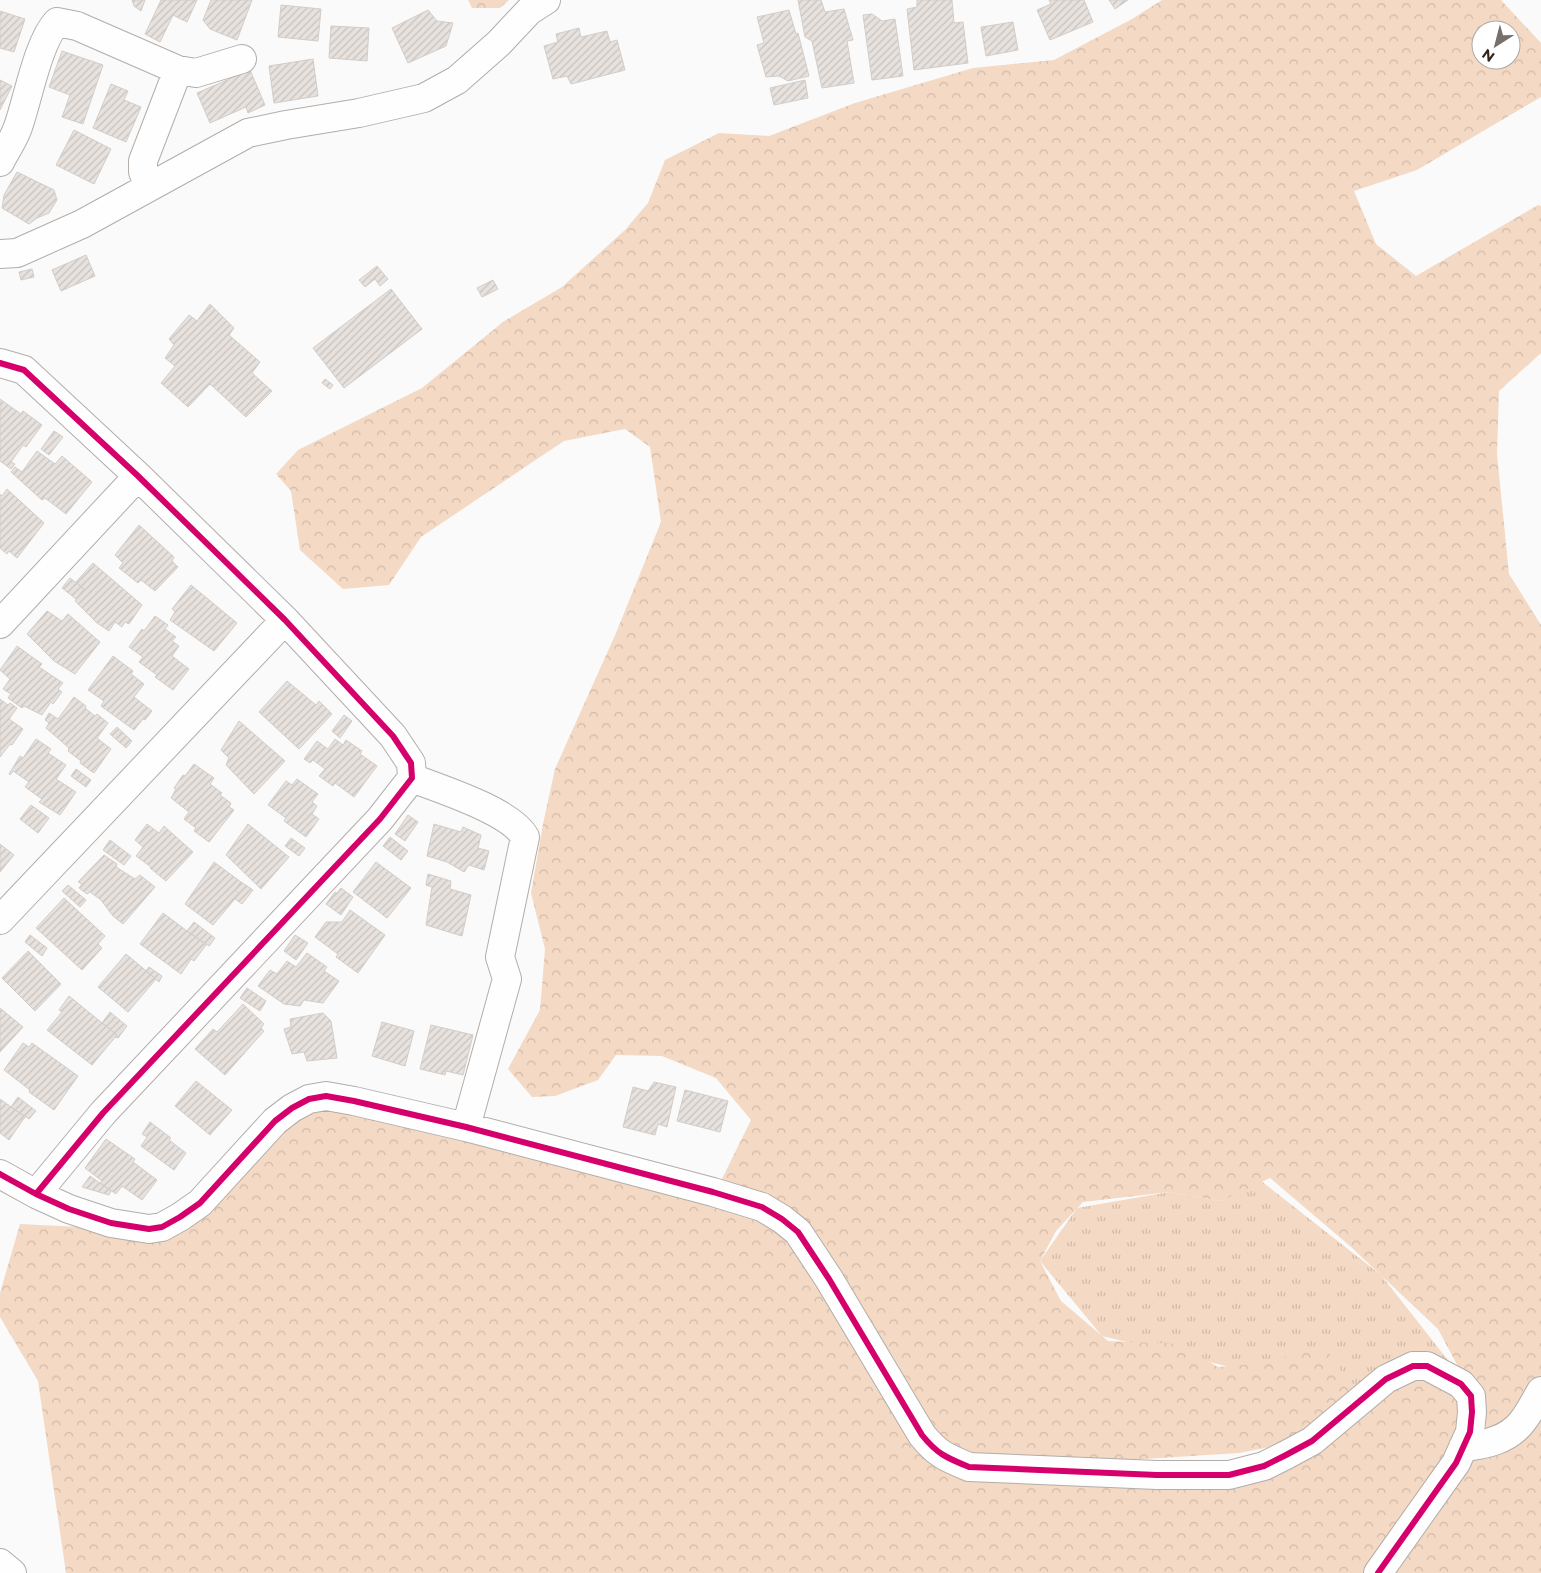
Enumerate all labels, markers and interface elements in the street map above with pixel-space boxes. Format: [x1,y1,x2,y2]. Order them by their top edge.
north arrow [1471,20,1521,70]
text: N [1478,45,1498,66]

